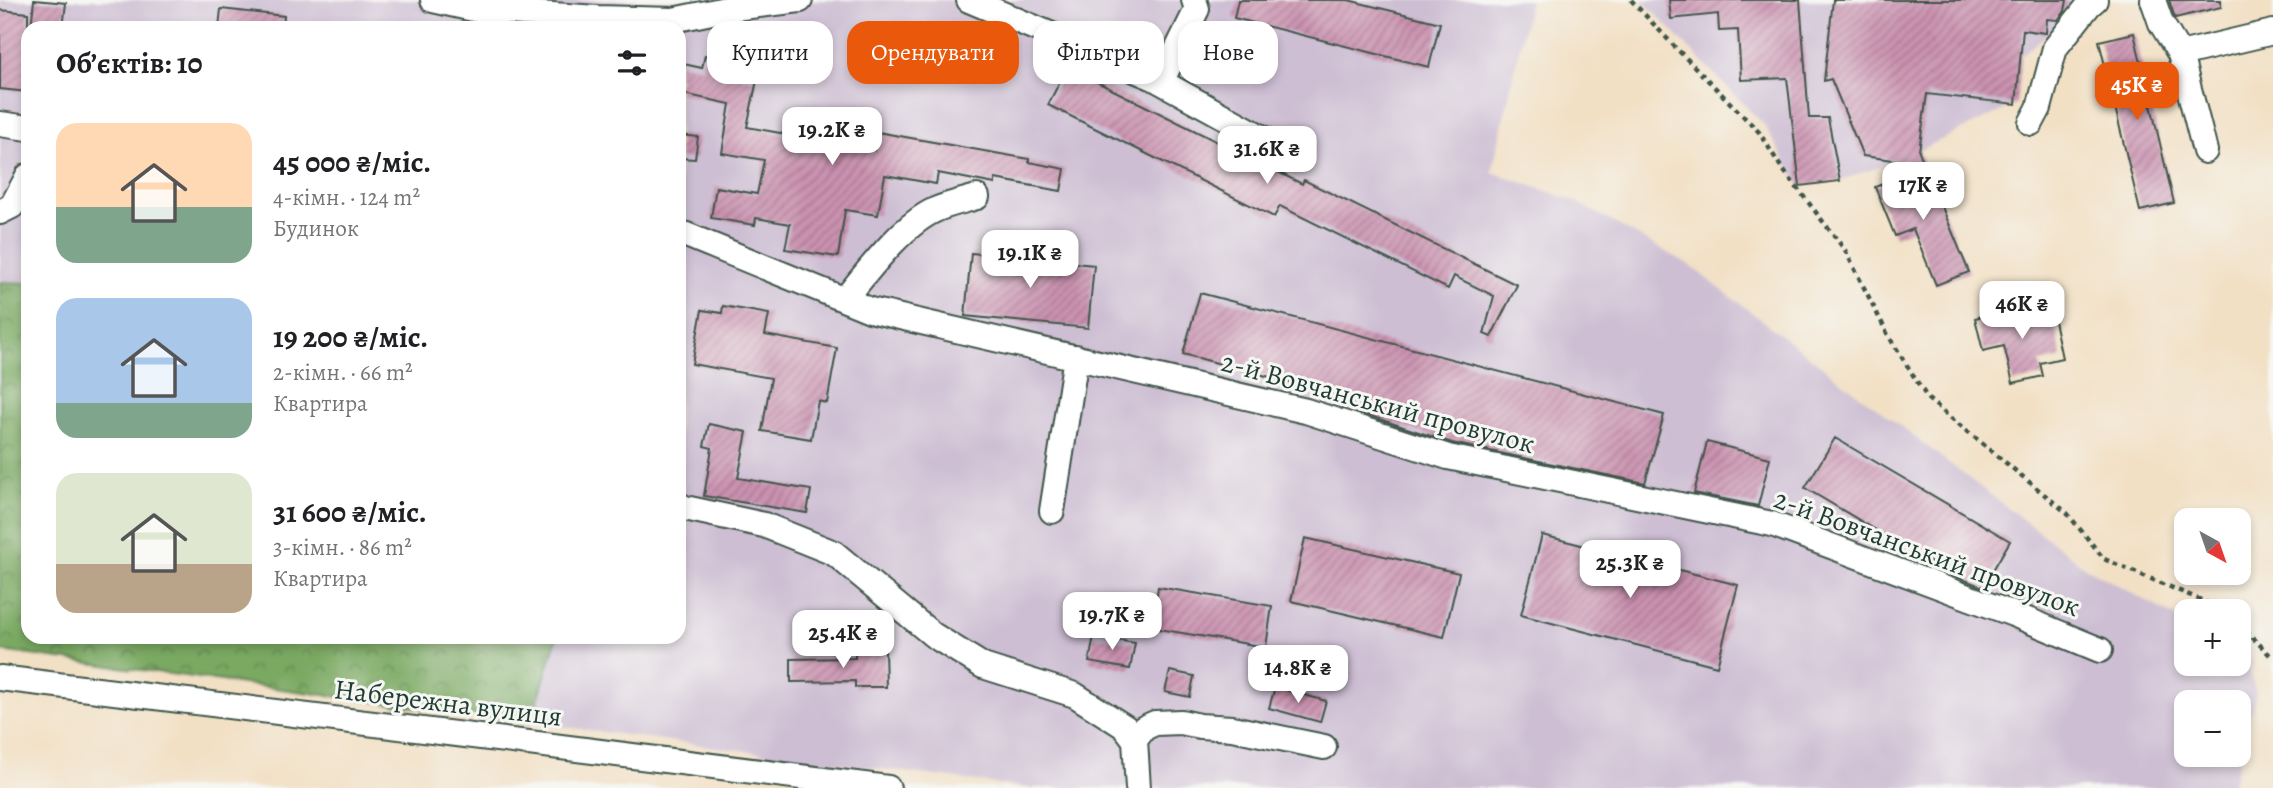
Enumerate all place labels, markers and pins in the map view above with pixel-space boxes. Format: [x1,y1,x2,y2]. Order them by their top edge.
pin: 45K ₴ [2088,62,2186,122]
pin: 19.2K ₴ [767,108,897,167]
pin: 31.6K ₴ [1202,127,1332,186]
pin: 17K ₴ [1874,162,1972,222]
pin: 19.1K ₴ [965,230,1095,290]
pin: 46K ₴ [1973,282,2071,341]
pin: 25.3K ₴ [1565,540,1695,600]
pin: 19.7K ₴ [1047,592,1177,652]
pin: 25.4K ₴ [778,610,908,670]
pin: 14.8K ₴ [1233,646,1363,705]

